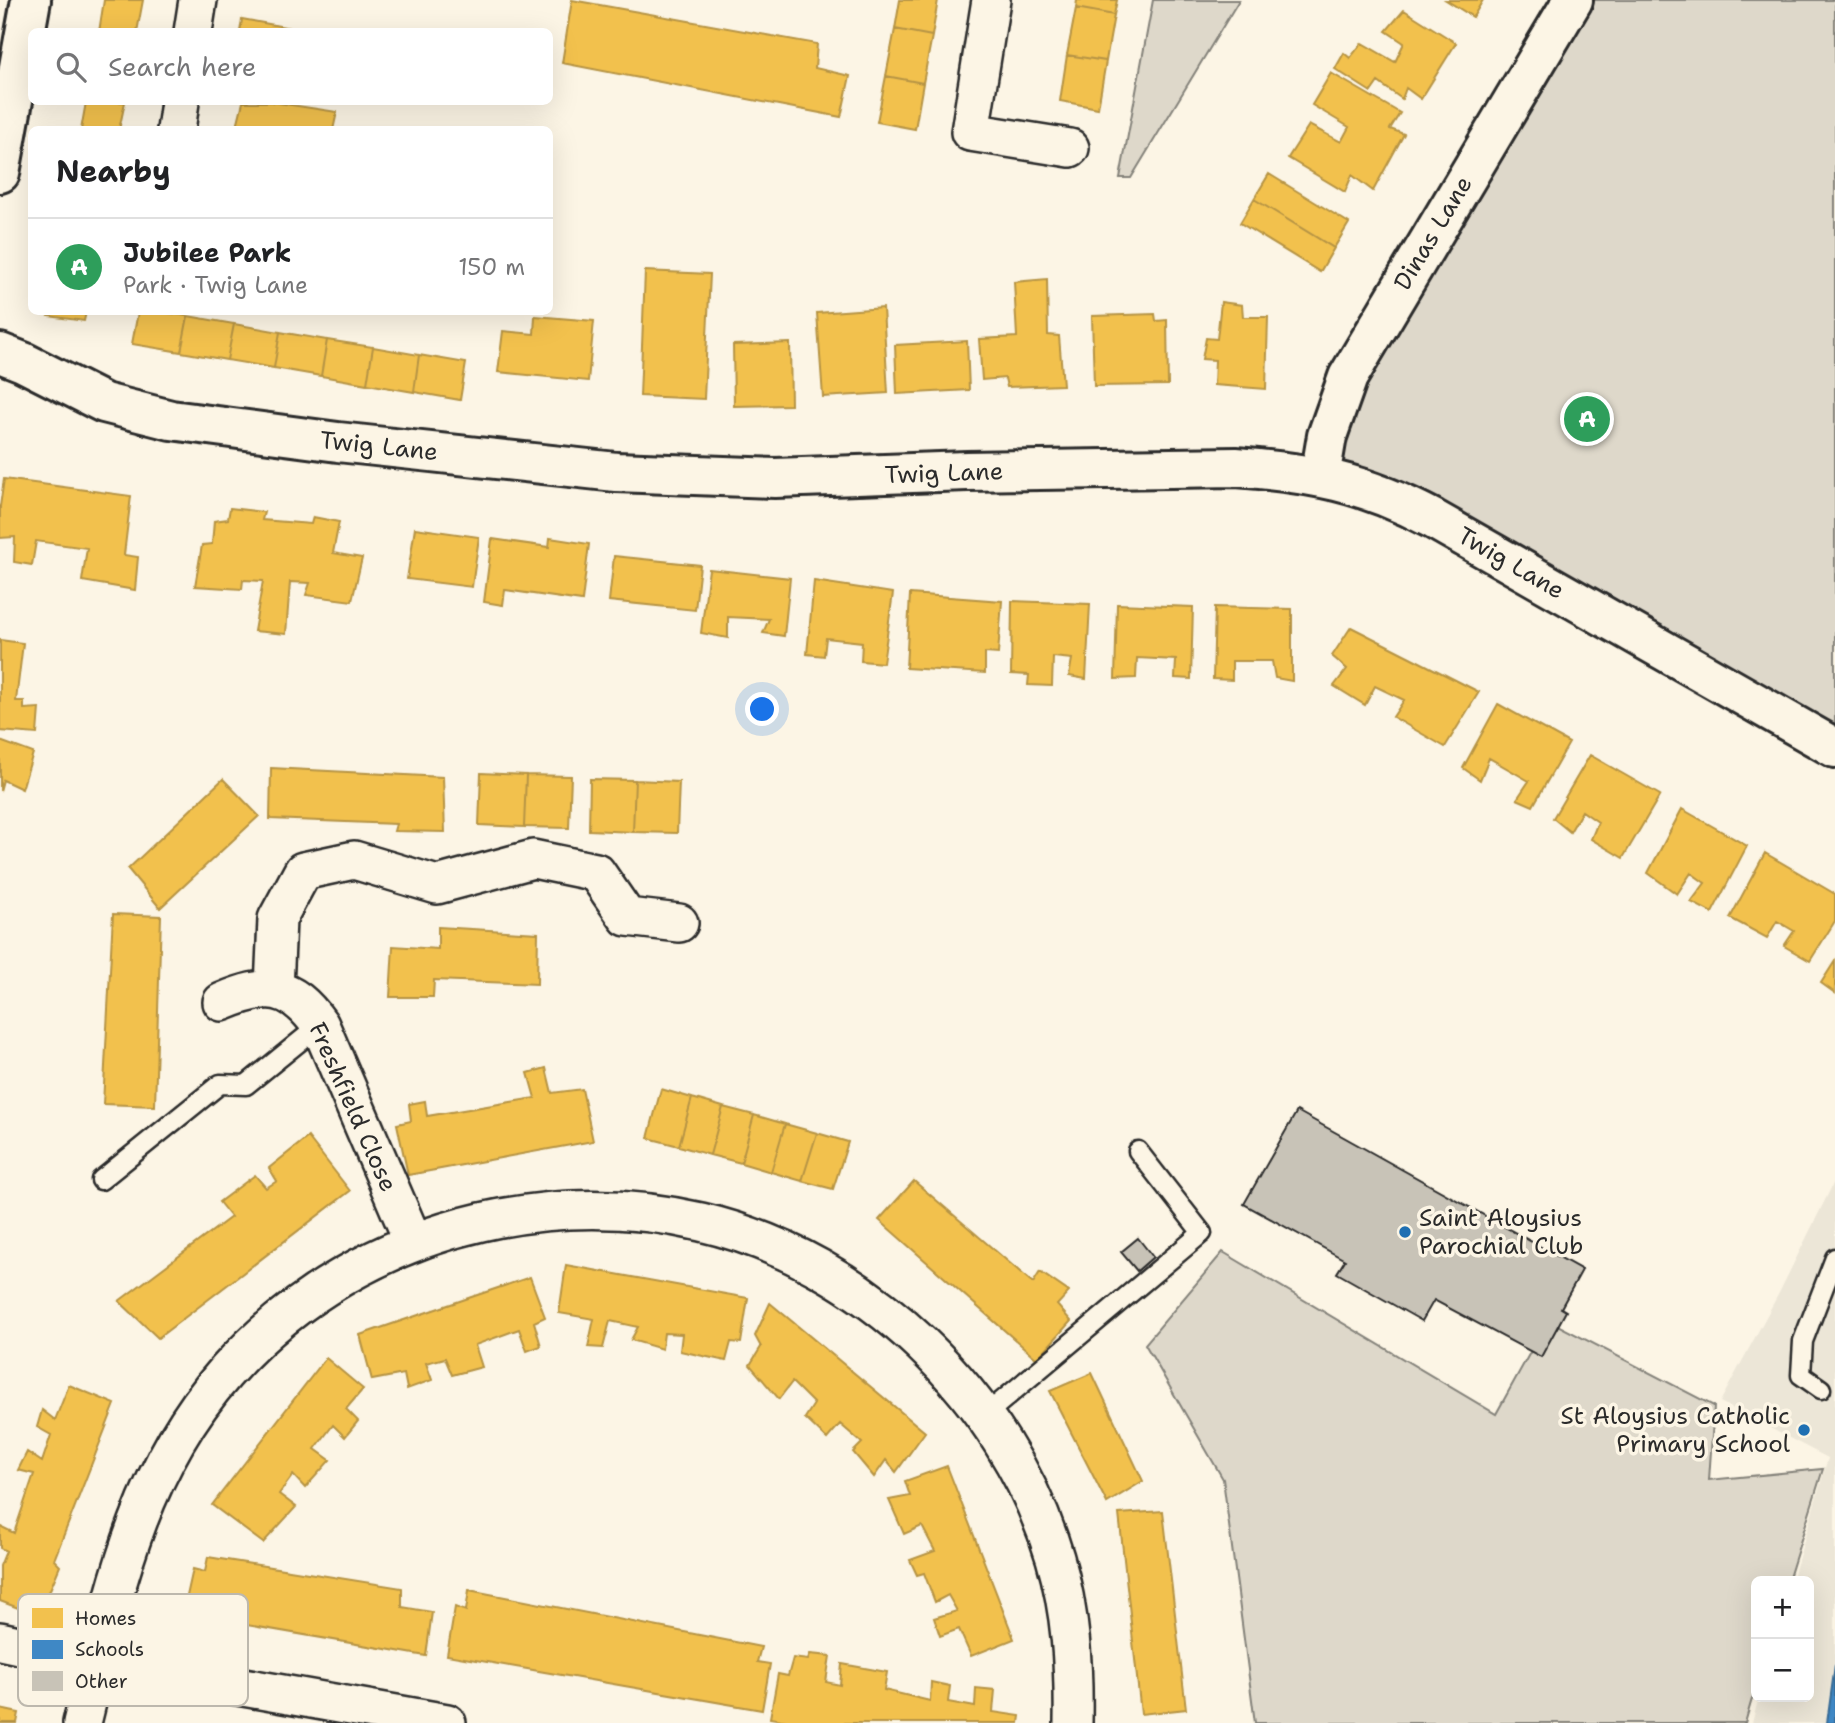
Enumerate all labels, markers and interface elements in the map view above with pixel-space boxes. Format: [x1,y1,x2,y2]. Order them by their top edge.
search box [28,28,553,105]
icon: search [52,48,90,86]
text: Search here [108,49,257,84]
text: Nearby [56,151,171,192]
street label: Dinas Lane [1386,170,1480,296]
text: Jubilee Park [123,235,291,270]
text: A [70,252,88,282]
text: 150 m [458,252,525,282]
text: Park · Twig Lane [123,270,308,300]
pin: A [1564,393,1610,445]
street label: Twig Lane [318,424,440,468]
street label: Twig Lane [884,455,1004,491]
street label: Twig Lane [1452,520,1570,606]
your location [745,692,779,726]
street label: Freshfield Close [301,1017,405,1197]
place label: Saint Aloysius Parochial Club [1419,1202,1583,1262]
marker: Saint Aloysius Parochial Club [1397,1224,1413,1240]
place label: St Aloysius Catholic Primary School [1561,1400,1791,1460]
marker: St Aloysius Catholic Primary School [1796,1422,1812,1438]
map controls [1751,1576,1814,1702]
button: + [1751,1576,1814,1639]
legend [18,1594,248,1706]
text: Homes [75,1606,136,1631]
text: Schools [75,1637,144,1662]
button: − [1751,1639,1814,1702]
text: Other [75,1669,128,1694]

